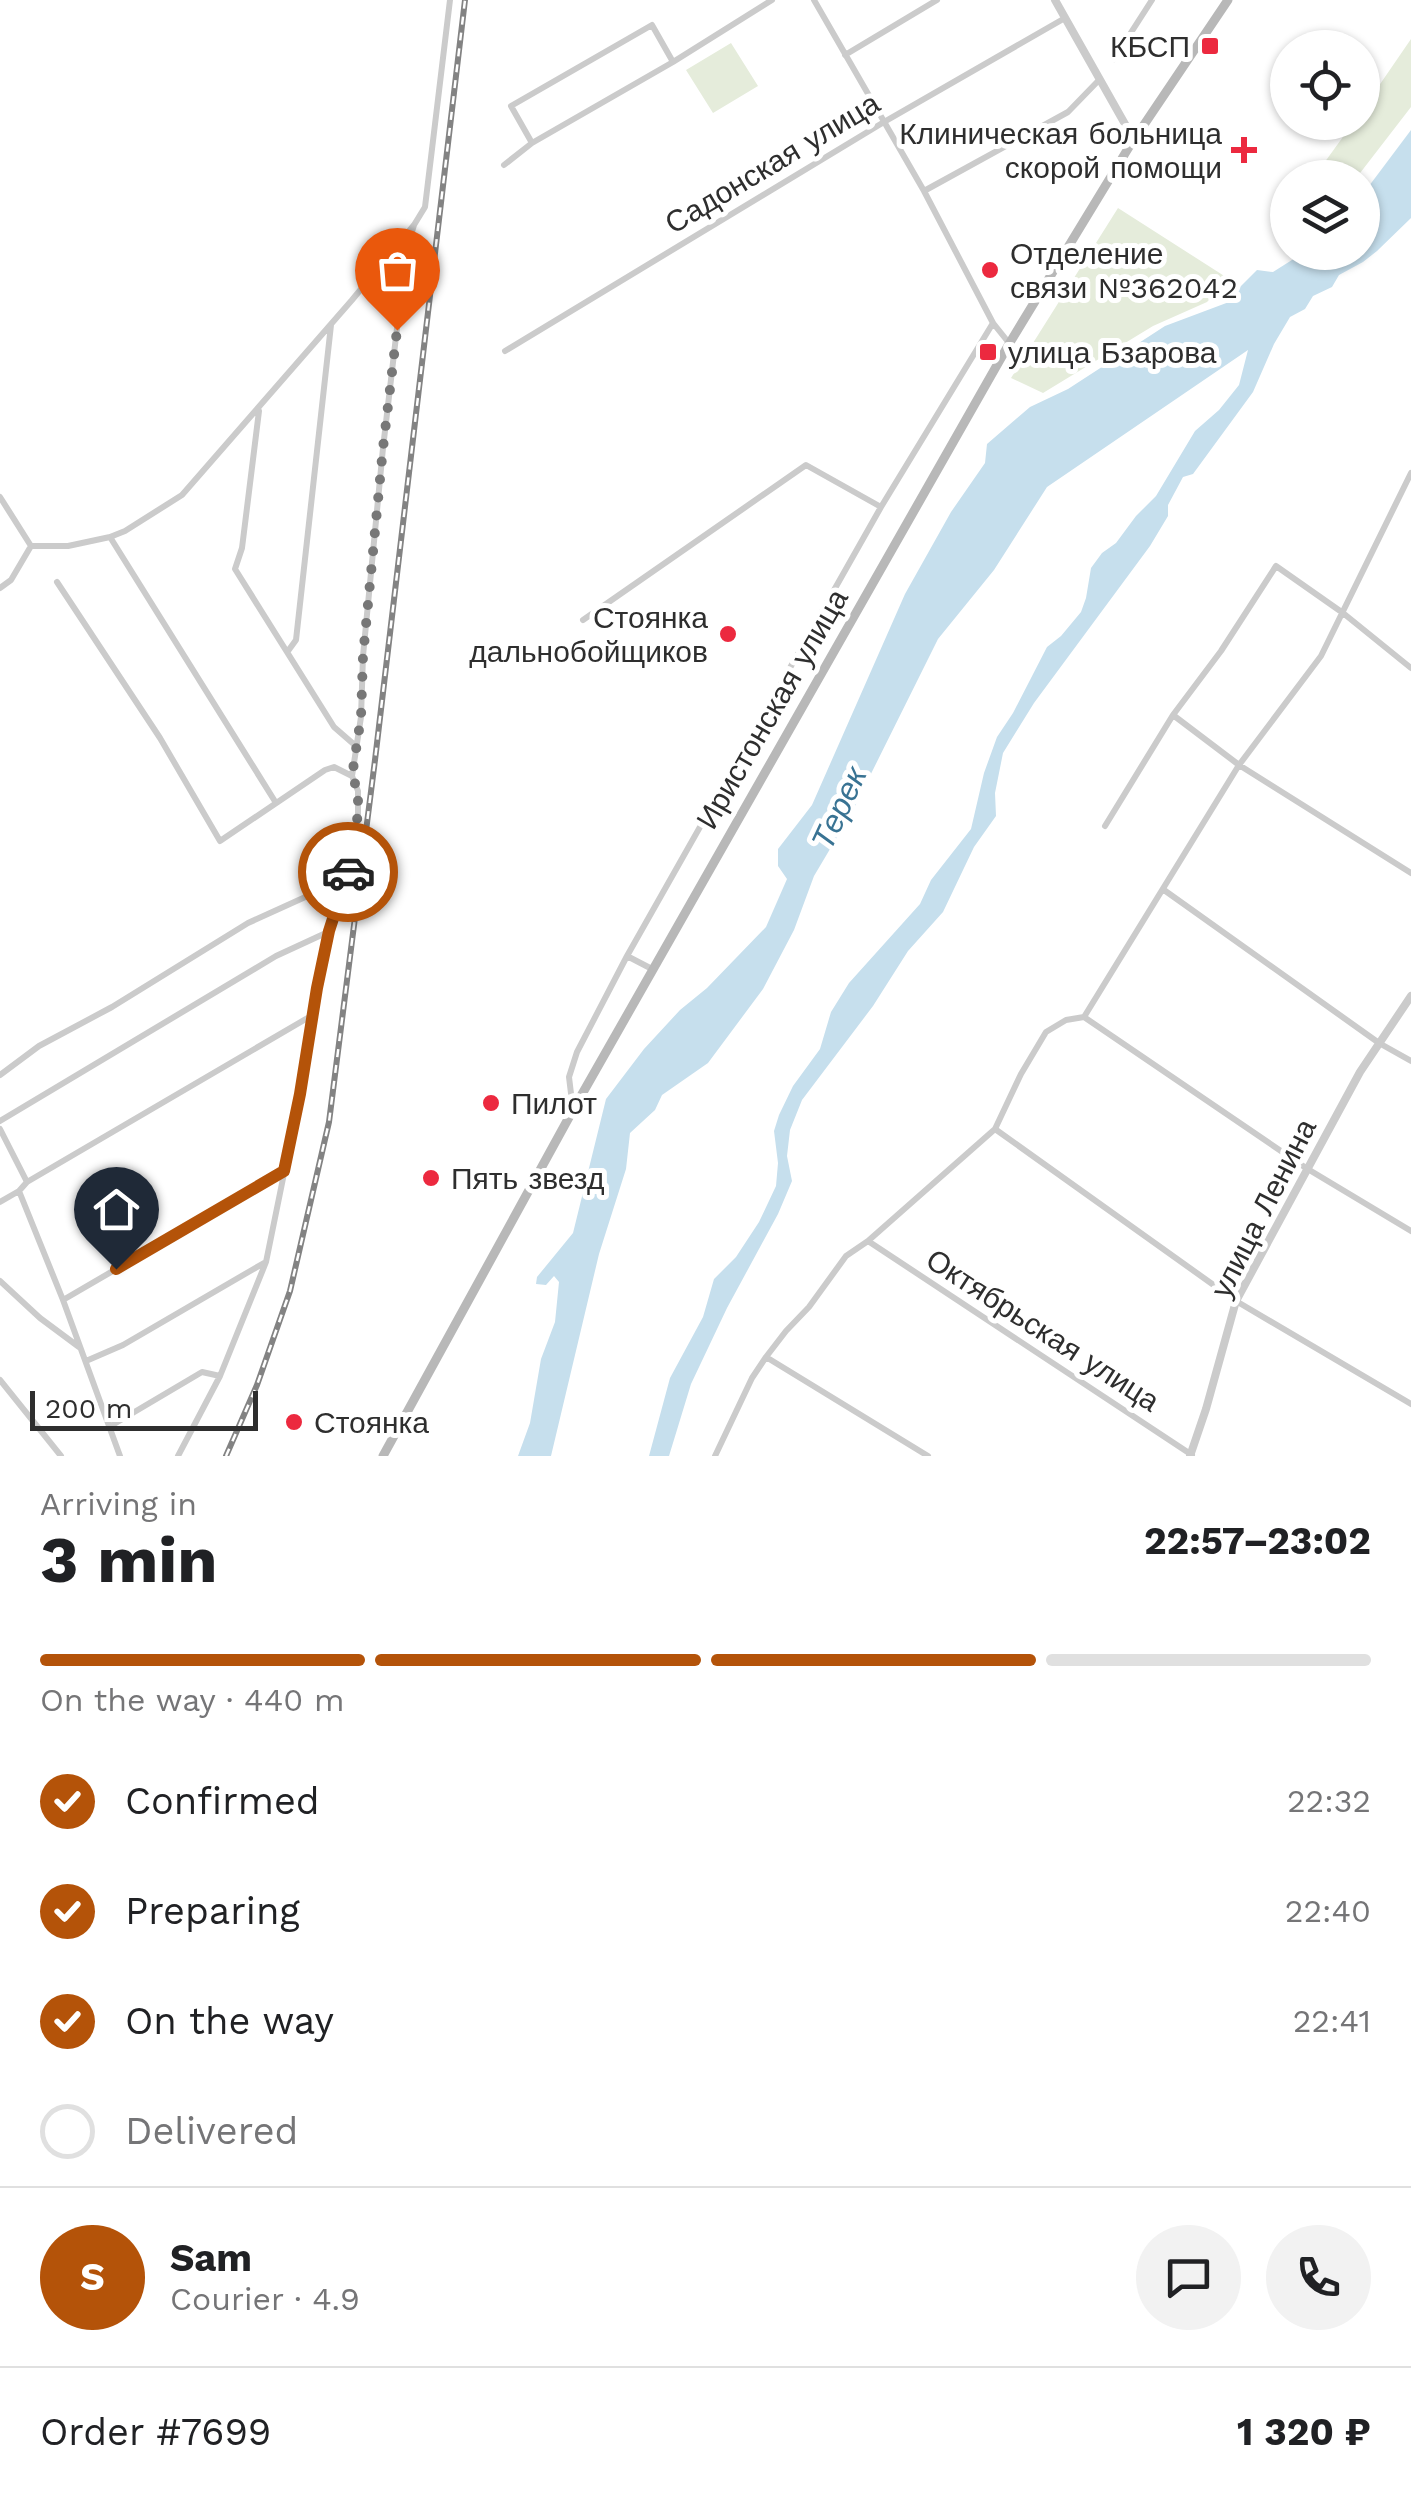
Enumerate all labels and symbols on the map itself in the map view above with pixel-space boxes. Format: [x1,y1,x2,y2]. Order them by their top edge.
place label: КБСП [1110,29,1190,64]
marker: КБСП [1199,35,1221,57]
street label: Садонская улица [658,85,886,241]
place label: Клиническая больница скорой помощи [899,116,1222,185]
marker: Клиническая больница скорой помощи [1231,137,1257,163]
pin [355,228,440,331]
place label: Отделение связи №362042 [1010,236,1238,305]
marker: Отделение связи №362042 [979,259,1001,281]
place label: улица Бзарова [1008,335,1217,370]
marker: улица Бзарова [977,341,999,363]
street label: Иристонская улица [689,583,855,835]
place label: Стоянка дальнобойщиков [469,600,708,669]
marker: Стоянка дальнобойщиков [717,623,739,645]
water label: Терек [803,759,875,855]
courier [298,822,398,922]
place label: Пилот [511,1086,597,1121]
marker: Пилот [480,1092,502,1114]
street label: улица Ленина [1203,1113,1323,1303]
place label: Пять звезд [451,1161,604,1196]
pin [74,1167,159,1270]
marker: Пять звезд [420,1167,442,1189]
street label: Октябрьская улица [920,1242,1166,1419]
scale bar [30,1386,258,1430]
place label: Стоянка [314,1405,429,1440]
marker: Стоянка [283,1411,305,1433]

